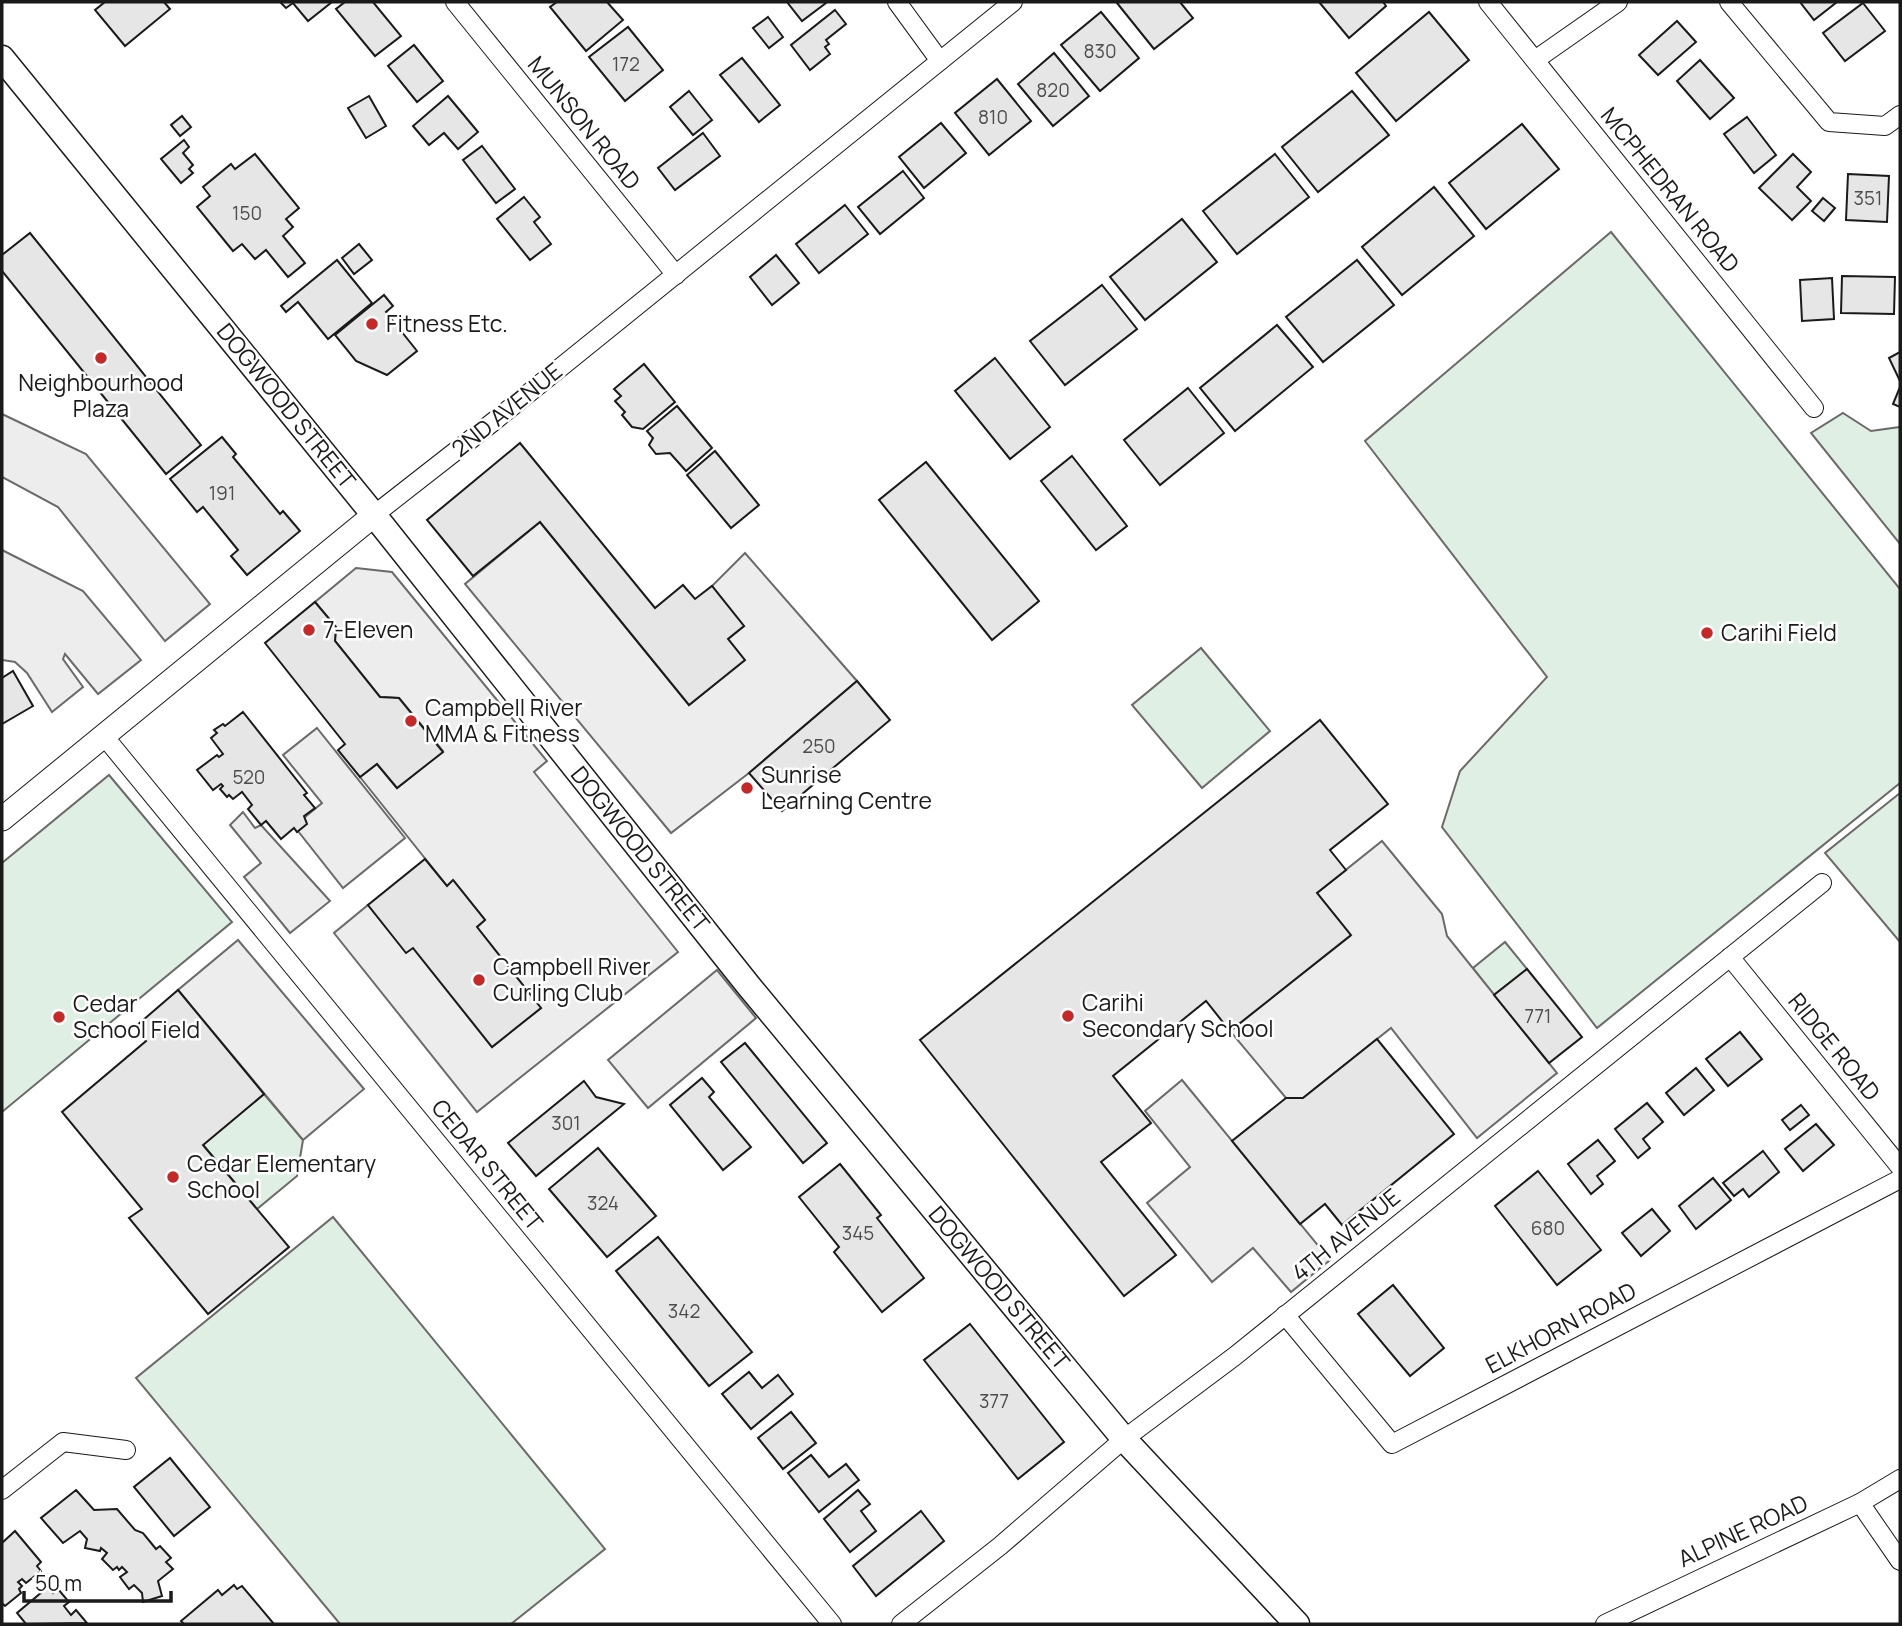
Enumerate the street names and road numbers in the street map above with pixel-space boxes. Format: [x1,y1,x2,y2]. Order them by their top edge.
street label: MUNSON ROAD [521,49,649,196]
street label: MCPHEDRAN ROAD [1594,100,1747,279]
street label: DOGWOOD STREET [210,316,364,495]
street label: 2ND AVENUE [444,355,568,464]
street label: DOGWOOD STREET [564,759,718,938]
street label: RIDGE ROAD [1781,986,1888,1107]
street label: CEDAR STREET [425,1092,551,1237]
street label: 4TH AVENUE [1284,1181,1406,1288]
street label: DOGWOOD STREET [922,1199,1078,1376]
street label: ELKHORN ROAD [1480,1274,1642,1380]
street label: ALPINE ROAD [1672,1486,1813,1574]

